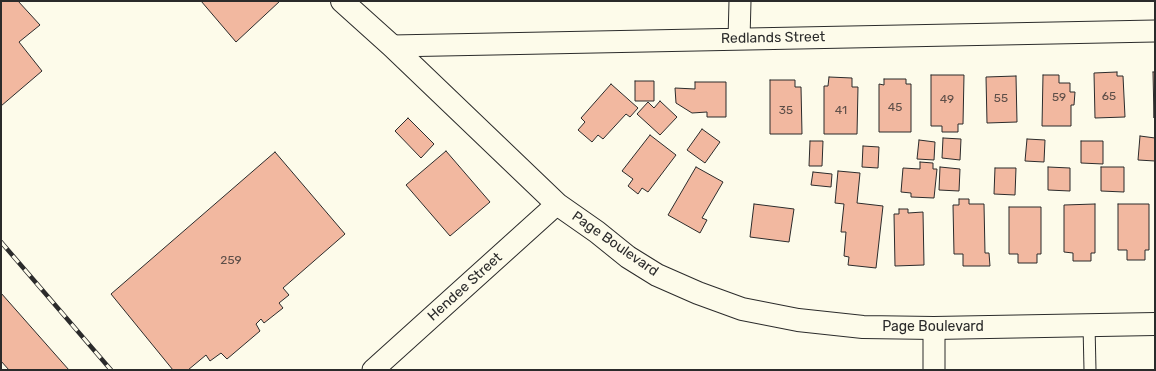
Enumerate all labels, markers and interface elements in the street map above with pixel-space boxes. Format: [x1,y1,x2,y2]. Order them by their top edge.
street label: Redlands Street [721,29,825,47]
house number: 65 [1102,90,1116,104]
house number: 59 [1052,91,1066,105]
house number: 55 [994,92,1008,106]
house number: 49 [940,93,954,107]
house number: 45 [888,101,902,115]
house number: 35 [779,104,793,118]
house number: 41 [835,104,847,118]
street label: Page Boulevard [569,208,661,280]
street label: Hendee Street [424,249,506,325]
house number: 259 [220,254,242,268]
street label: Page Boulevard [882,319,984,335]

